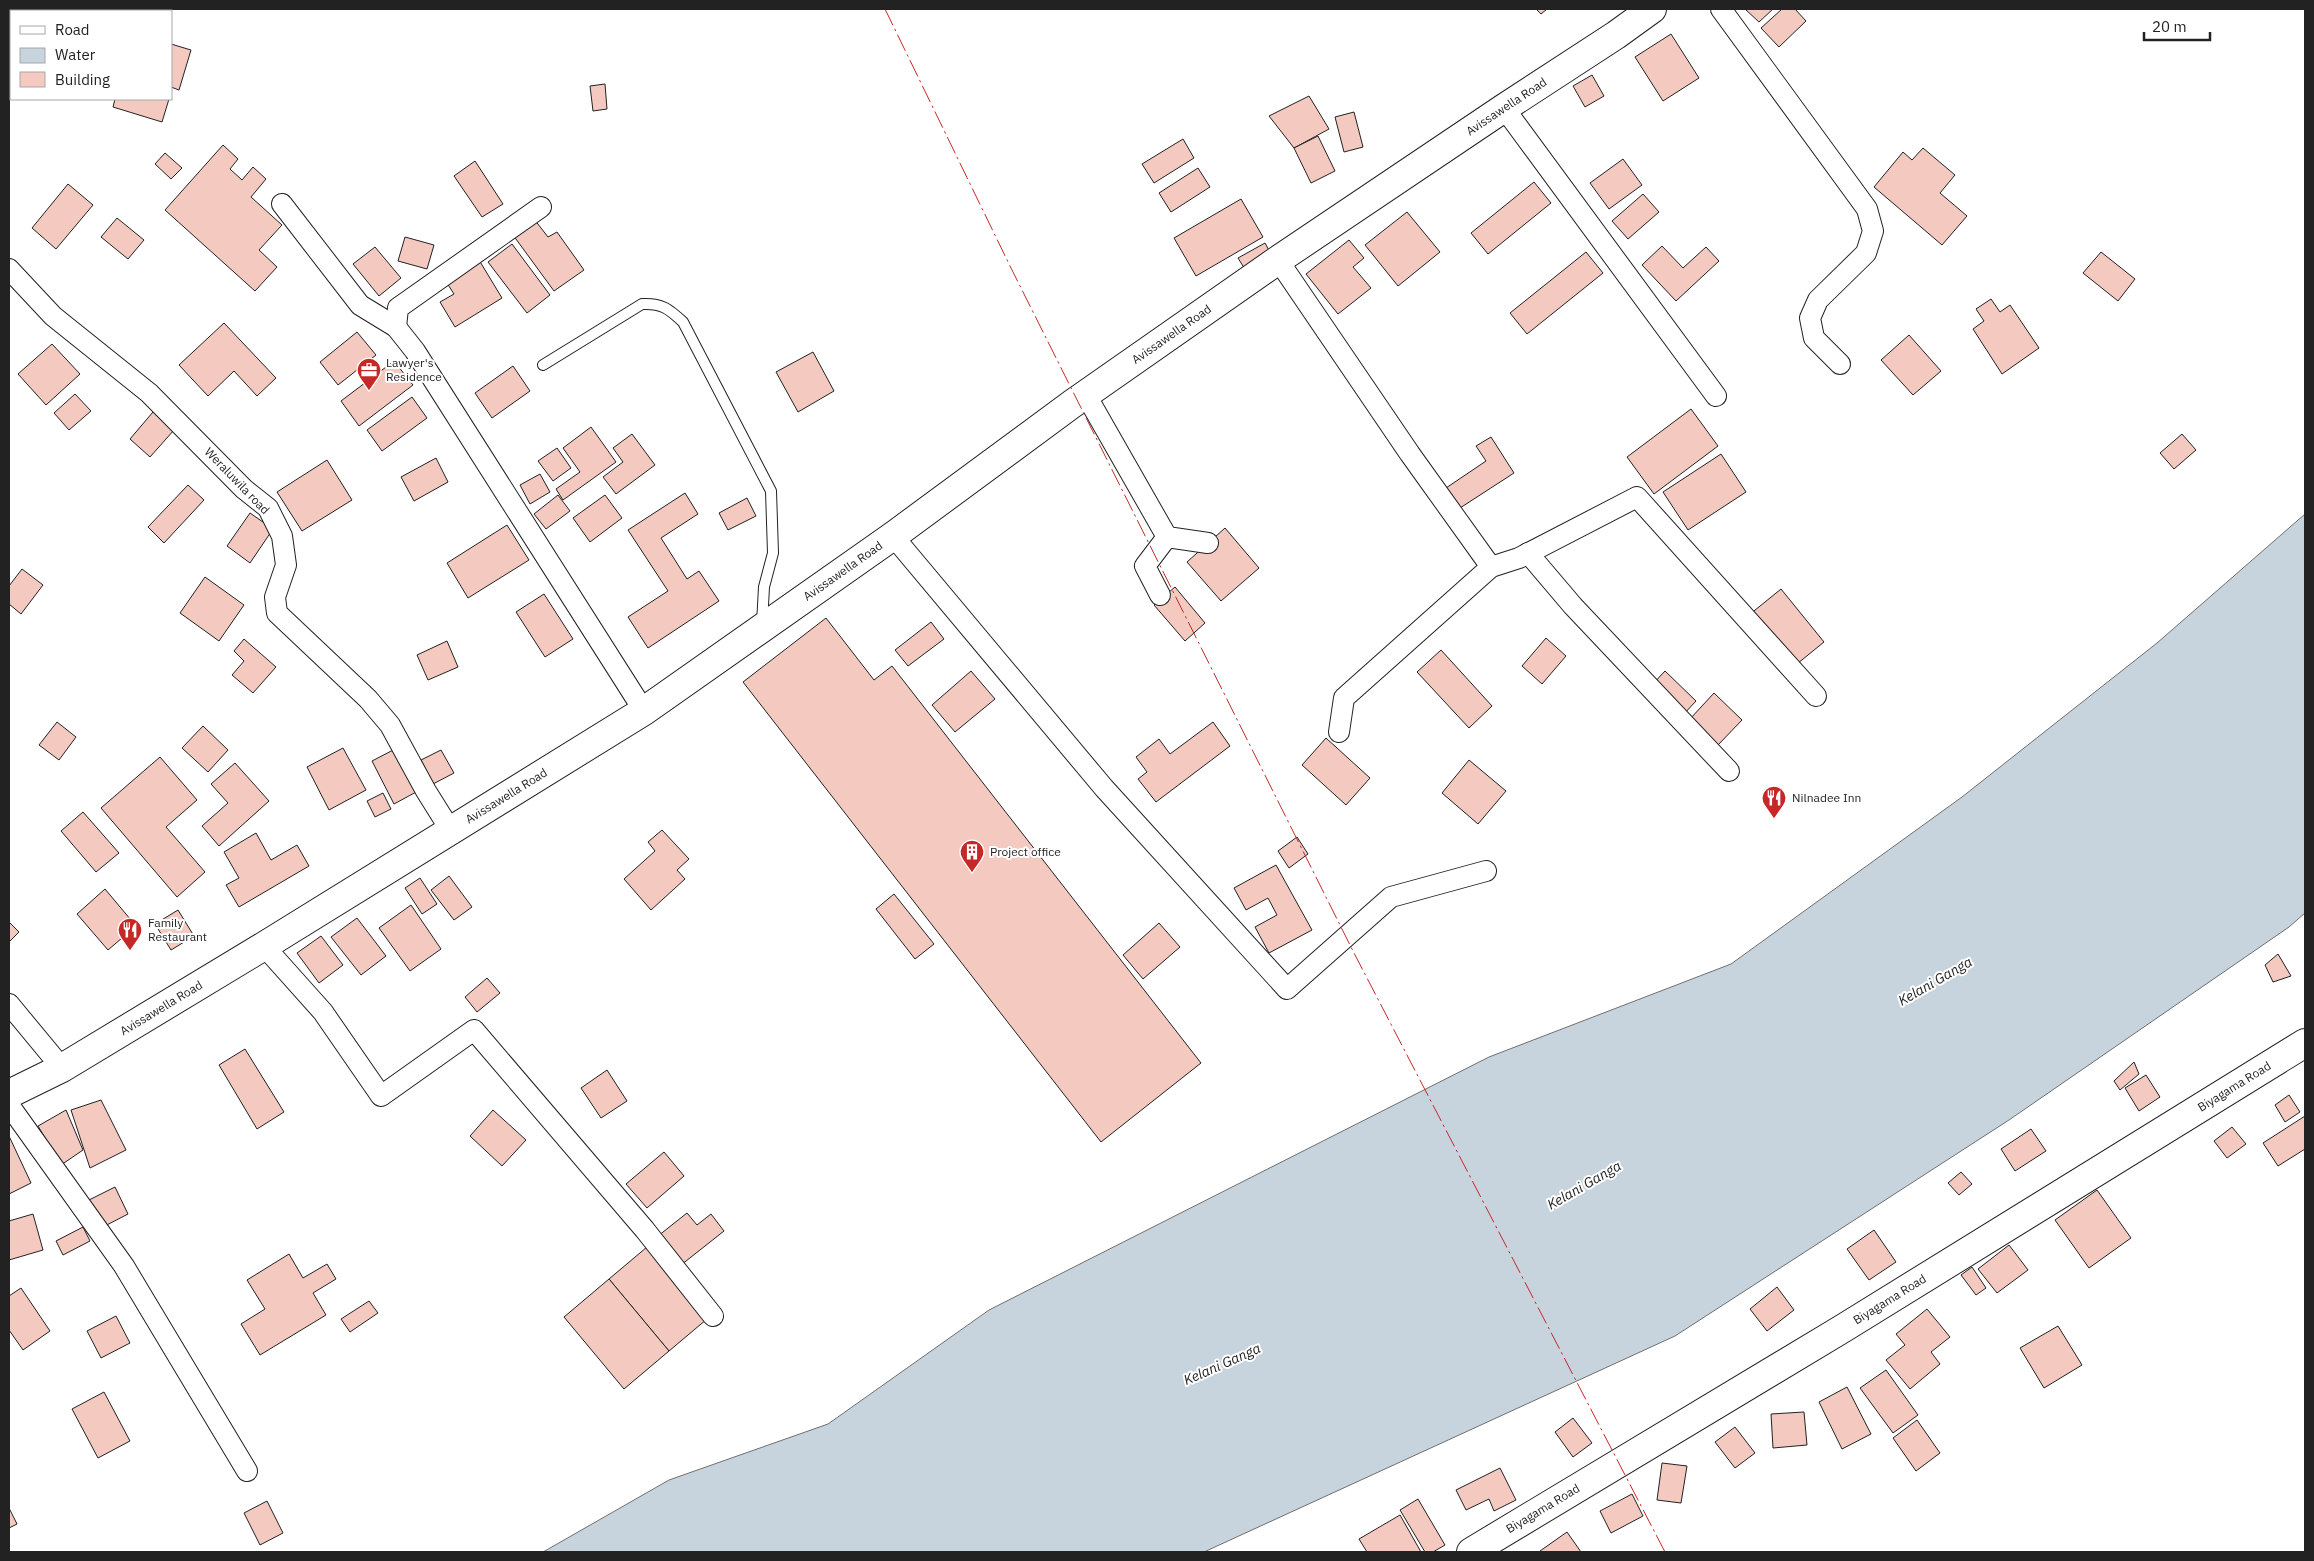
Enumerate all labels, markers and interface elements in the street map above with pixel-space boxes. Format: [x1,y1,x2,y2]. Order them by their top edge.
legend [10,10,172,100]
scale bar [2144,10,2210,42]
text: 20 m [2152,17,2187,36]
text: Road [55,20,90,39]
text: Water [55,45,96,64]
text: Building [55,70,110,89]
street label: Avissawella Road [1463,74,1549,138]
street label: Avissawella Road [1129,301,1214,367]
place label: Lawyer's Residence [386,355,442,384]
office icon: Lawyer's Residence [356,357,382,391]
street label: Weraluwila road [202,444,273,517]
street label: Avissawella Road [800,538,885,604]
street label: Avissawella Road [462,765,550,827]
restaurant icon: Nilnadee Inn [1761,785,1787,819]
place label: Nilnadee Inn [1792,790,1861,805]
building icon: Project office [959,839,985,873]
place label: Project office [990,844,1061,859]
place label: Family Restaurant [148,915,207,944]
restaurant icon: Family Restaurant [117,917,143,951]
water label: Kelani Ganga [1895,953,1975,1009]
street label: Avissawella Road [117,977,205,1038]
street label: Biyagama Road [2195,1058,2273,1114]
water label: Kelani Ganga [1544,1157,1624,1213]
street label: Biyagama Road [1850,1271,1929,1327]
water label: Kelani Ganga [1181,1339,1263,1389]
street label: Biyagama Road [1503,1480,1582,1536]

